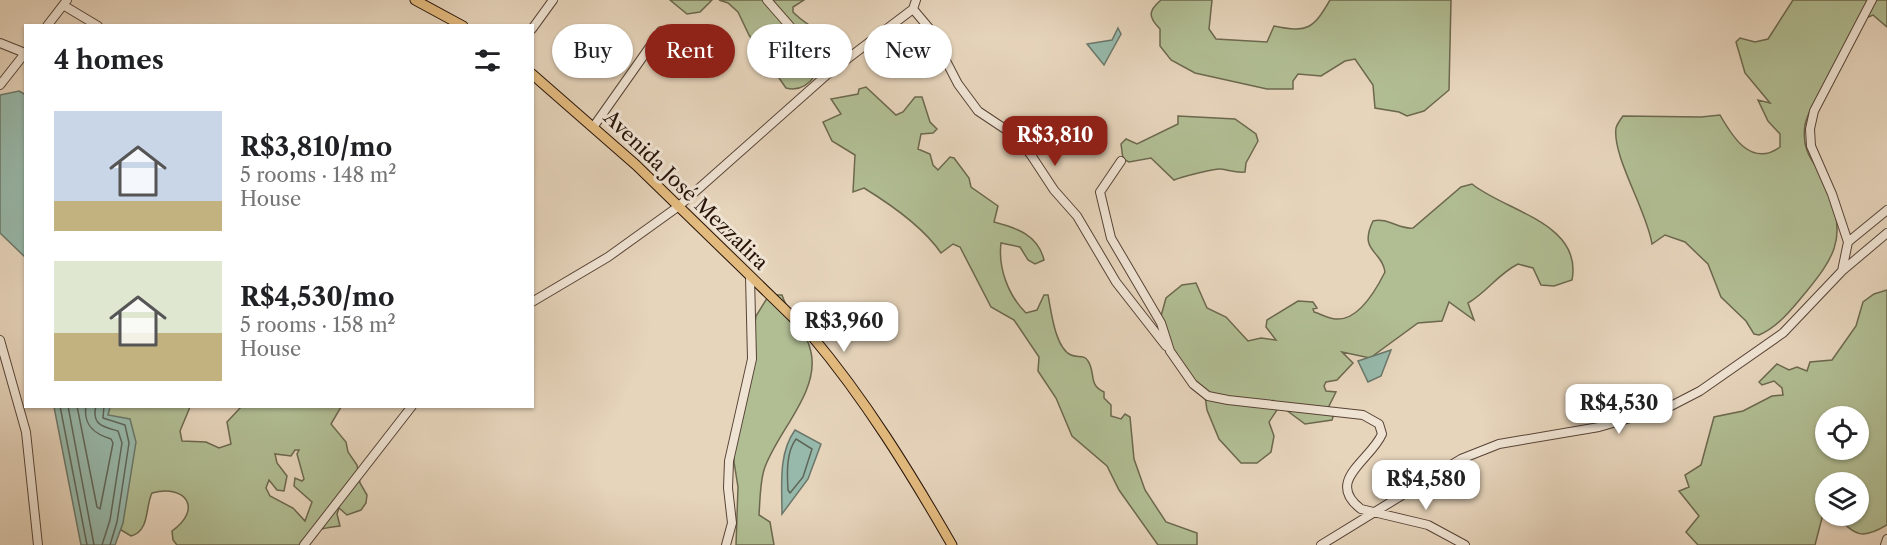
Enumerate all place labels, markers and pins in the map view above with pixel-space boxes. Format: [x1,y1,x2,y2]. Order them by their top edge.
pin: R$3,810 [1000,116,1110,167]
pin: R$3,960 [789,302,899,353]
pin: R$4,530 [1564,384,1674,435]
pin: R$4,580 [1371,460,1481,511]

